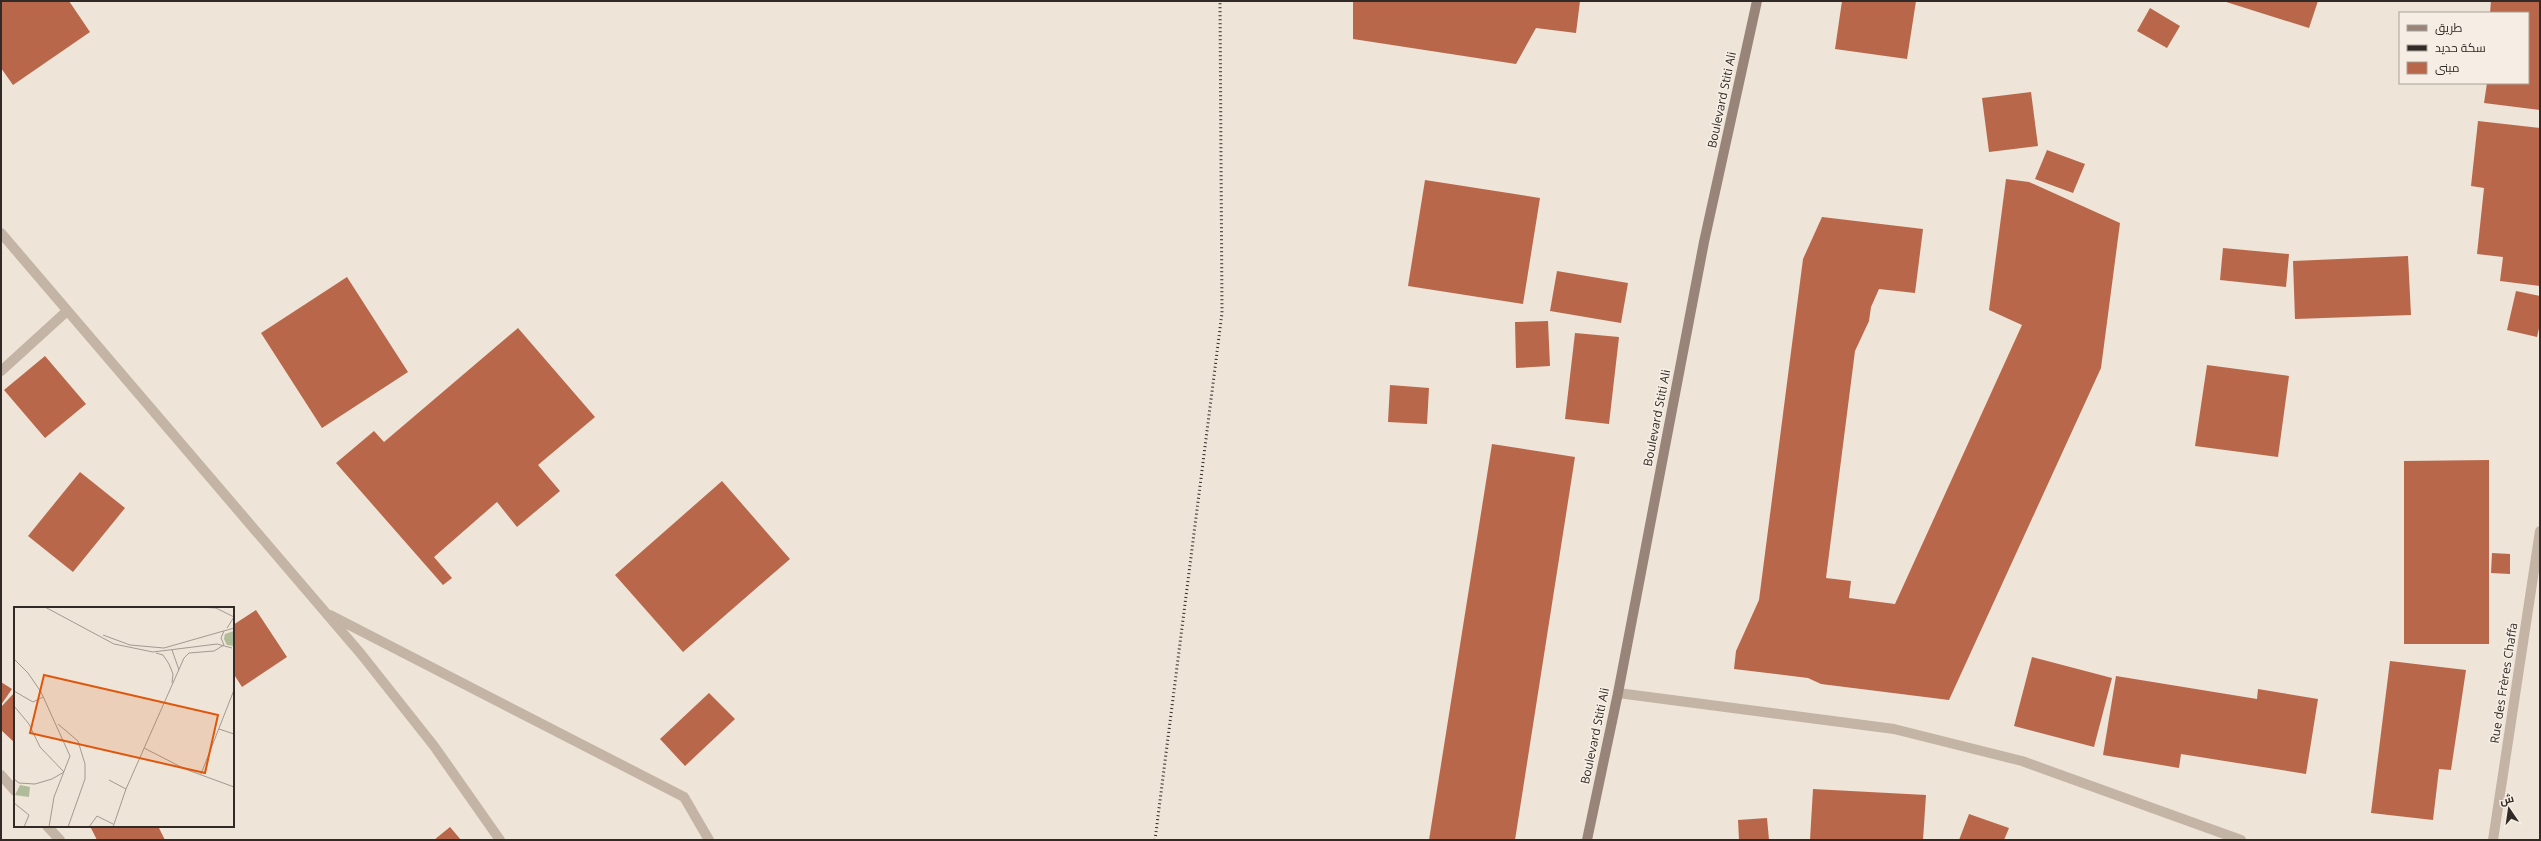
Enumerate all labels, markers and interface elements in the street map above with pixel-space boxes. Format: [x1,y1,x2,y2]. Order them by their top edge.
legend [2399,12,2529,84]
text: طريق [2435,19,2463,36]
text: سكة حديد [2435,39,2486,56]
street label: Boulevard Stiti Ali [1703,50,1740,150]
text: مبنى [2435,59,2460,76]
street label: Boulevard Stiti Ali [1639,368,1674,468]
inset map [14,607,234,827]
street label: Rue des Frères Chaffa [2486,621,2521,745]
street label: Boulevard Stiti Ali [1576,686,1613,786]
north arrow [2489,789,2529,829]
text: ش [2498,790,2515,808]

